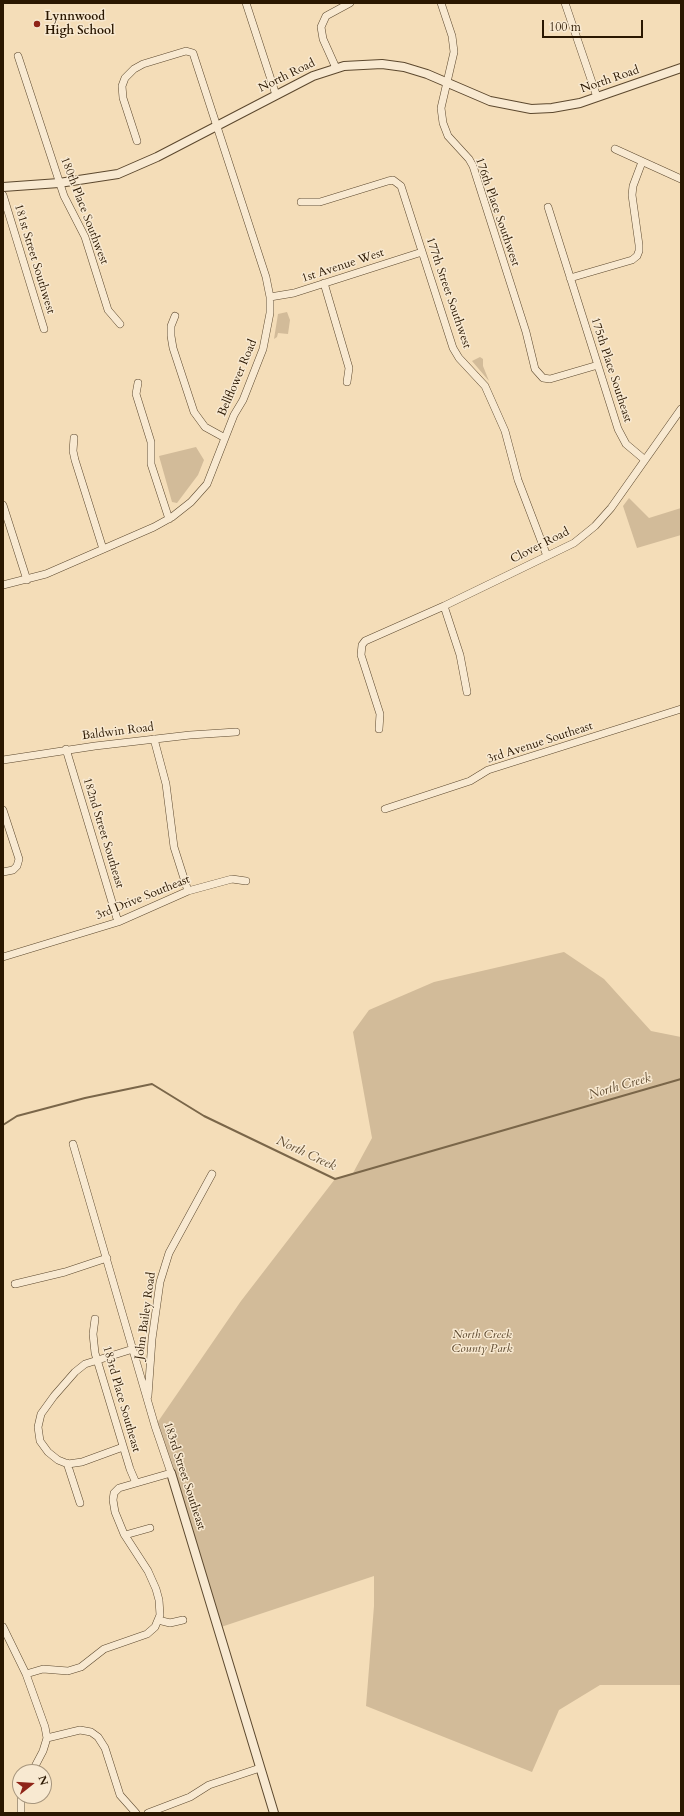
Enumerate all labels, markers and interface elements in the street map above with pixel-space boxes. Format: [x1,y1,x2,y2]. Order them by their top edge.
place label: Lynnwood High School [45,10,114,38]
scale bar [544,12,645,38]
marker: Lynnwood High School [32,19,42,29]
text: 100 m [549,19,581,35]
street label: North Road [256,56,318,96]
street label: North Road [579,63,641,97]
street label: 180th Place Southwest [57,155,111,267]
street label: 176th Place Southwest [472,156,522,268]
street label: 181st Street Southwest [10,202,58,316]
street label: 177th Street Southwest [422,236,474,350]
street label: 1st Avenue West [300,246,386,286]
street label: 175th Place Southeast [587,316,635,424]
street label: Bellflower Road [215,337,261,419]
street label: Clover Road [508,525,572,567]
street label: 3rd Avenue Southeast [485,719,595,767]
street label: Baldwin Road [81,720,155,744]
street label: 182nd Street Southeast [79,776,127,890]
street label: 3rd Drive Southeast [94,873,192,923]
water label: North Creek [587,1071,653,1103]
water label: North Creek [274,1133,338,1175]
street label: John Bailey Road [133,1271,159,1361]
park label: North Creek County Park [452,1328,512,1356]
street label: 183rd Place Southeast [99,1344,143,1454]
street label: 183rd Street Southeast [160,1420,208,1532]
north arrow [12,1764,52,1804]
text: N [34,1774,52,1787]

